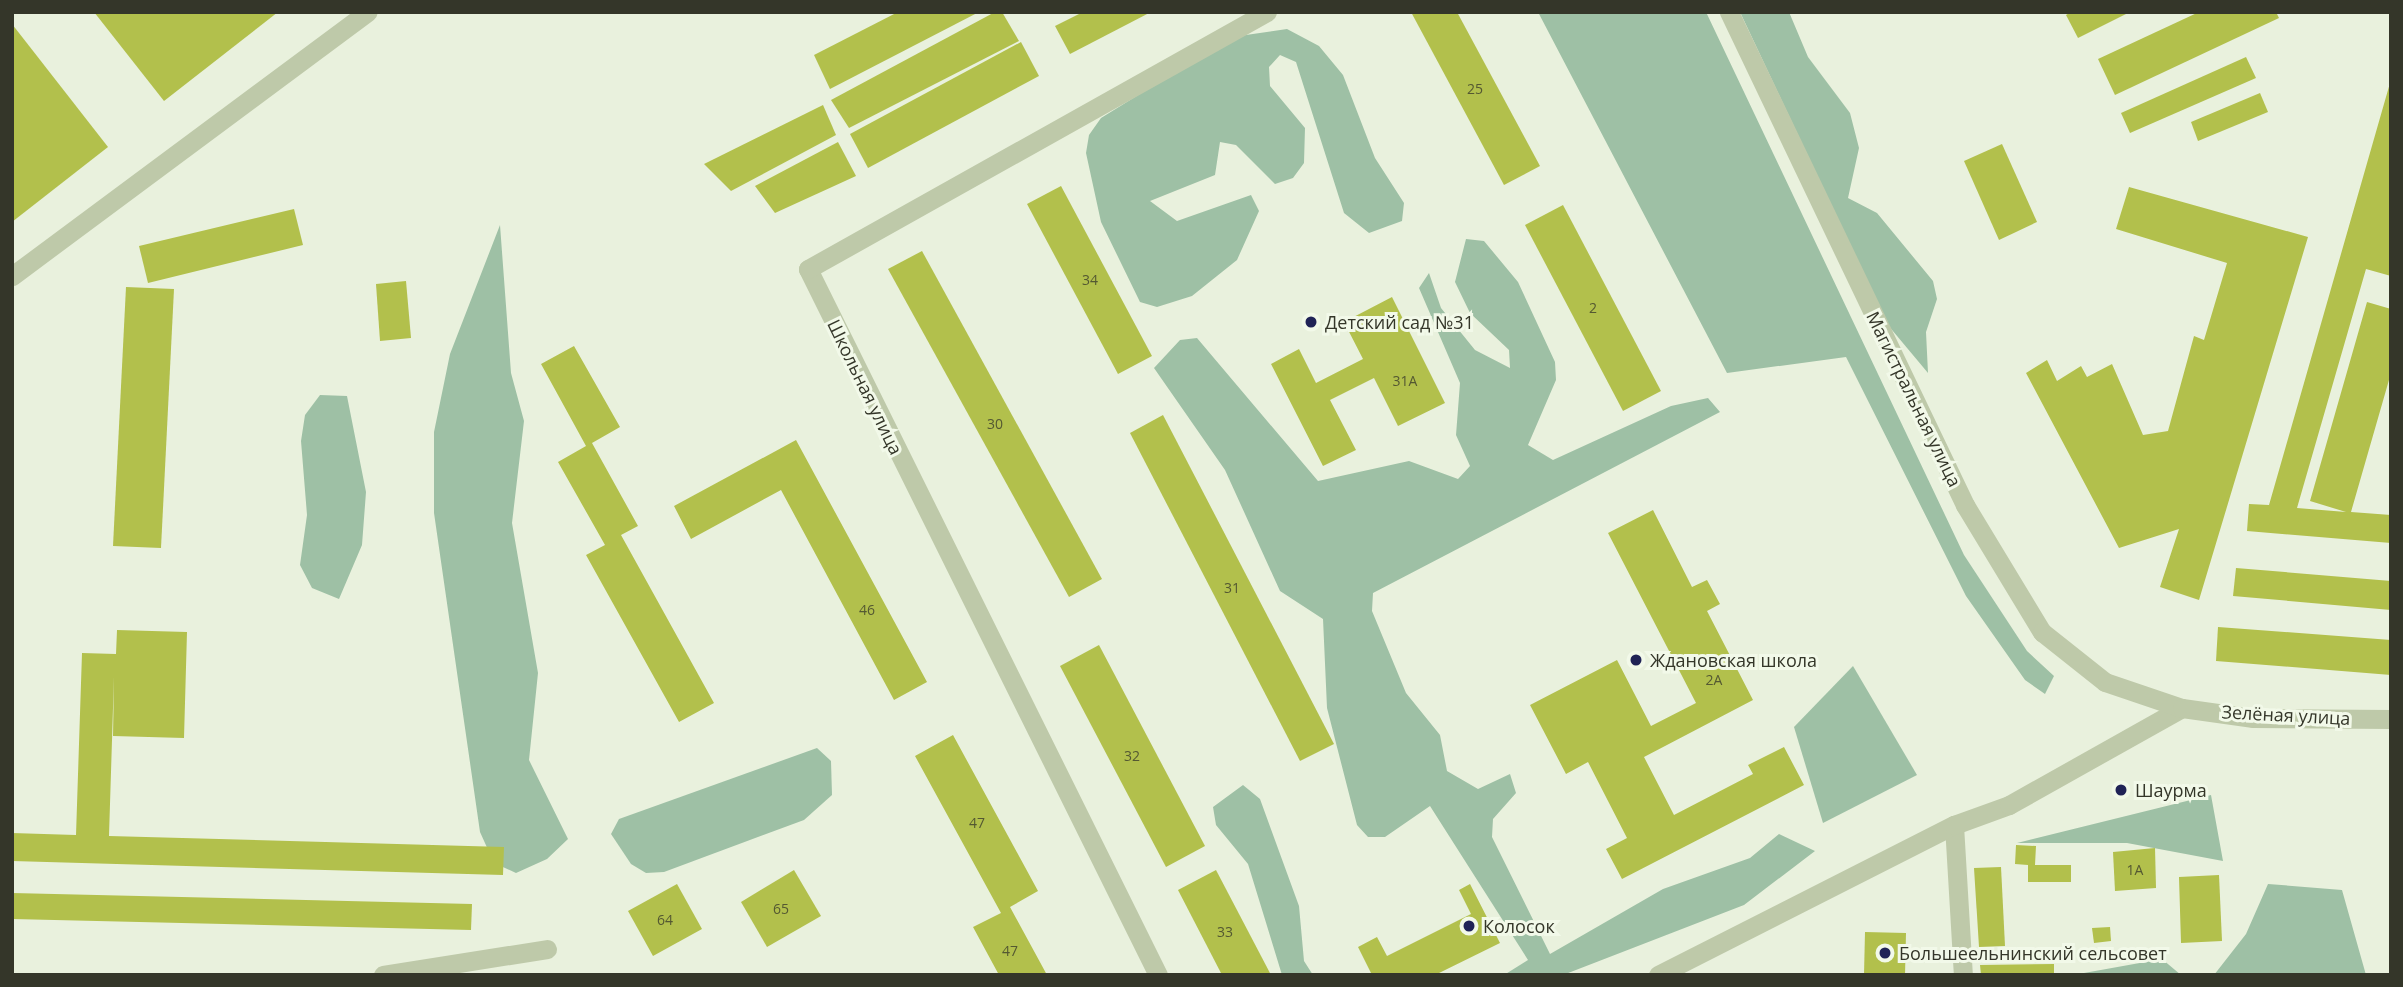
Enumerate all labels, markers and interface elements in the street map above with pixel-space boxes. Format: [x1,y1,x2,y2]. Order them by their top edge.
house number: 25 [1467,81,1483,97]
house number: 34 [1082,272,1098,288]
house number: 2 [1589,300,1597,316]
street label: Магистральная улица [1862,308,1966,490]
place label: Детский сад №31 [1325,311,1474,333]
marker: Детский сад №31 [1303,314,1319,330]
street label: Школьная улица [823,316,907,458]
house number: 31А [1393,373,1417,389]
house number: 30 [987,416,1003,432]
house number: 31 [1224,580,1240,596]
house number: 46 [859,602,875,618]
place label: Ждановская школа [1650,649,1817,671]
marker: Ждановская школа [1628,652,1644,668]
house number: 2А [1706,672,1722,688]
street label: Зелёная улица [2221,701,2351,729]
house number: 32 [1124,748,1140,764]
place label: Шаурма [2135,779,2207,801]
marker: Шаурма [2113,782,2129,798]
house number: 47 [969,815,985,831]
house number: 1А [2127,862,2143,878]
house number: 65 [773,901,789,917]
house number: 64 [657,912,673,928]
place label: Колосок [1483,915,1555,937]
marker: Колосок [1461,918,1477,934]
house number: 33 [1217,924,1233,940]
place label: Большеельнинский сельсовет [1899,942,2167,964]
house number: 47 [1002,943,1018,959]
marker: Большеельнинский сельсовет [1877,945,1893,961]

